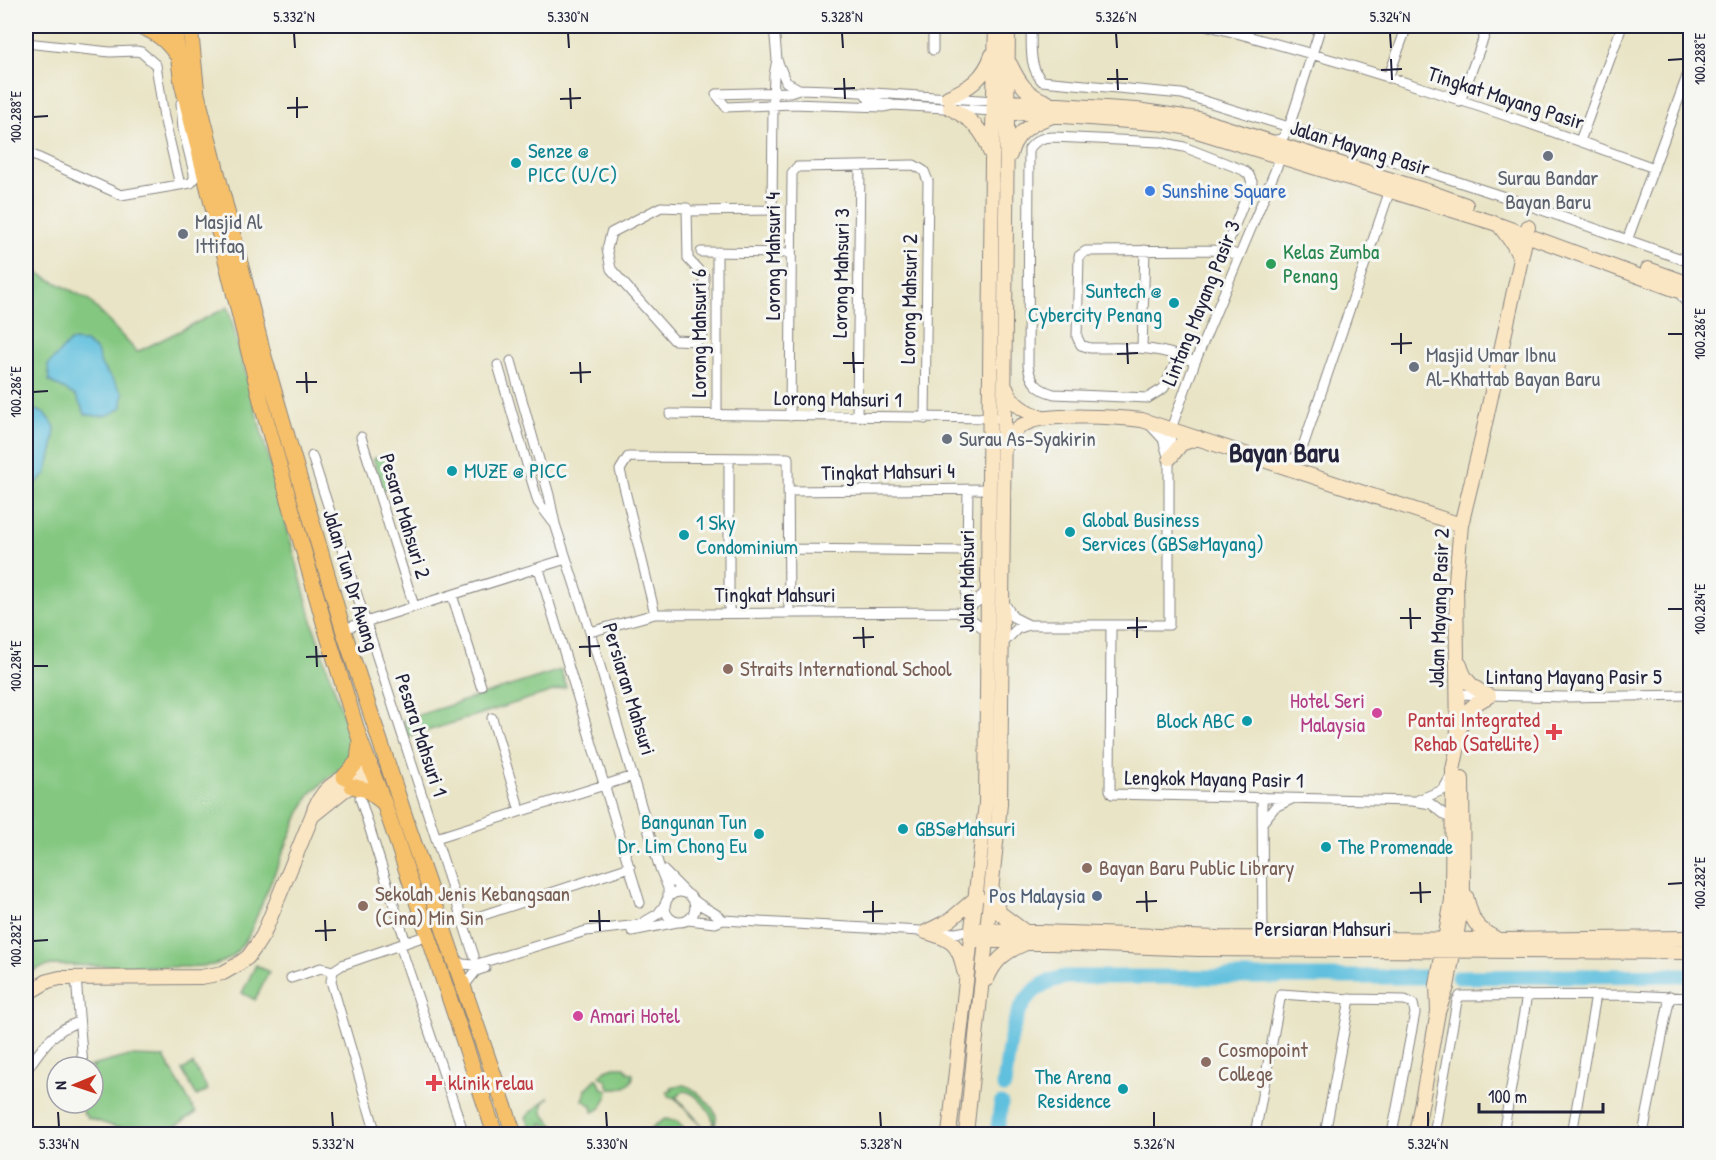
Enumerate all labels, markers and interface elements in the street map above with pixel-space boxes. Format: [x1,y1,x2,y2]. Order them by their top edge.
text: 5.332°N [273,6,315,27]
text: 5.330°N [547,6,589,27]
text: 5.328°N [821,6,863,27]
text: 5.326°N [1096,6,1136,27]
text: 5.324°N [1370,6,1410,27]
text: 100.288°E [1689,33,1710,85]
street label: Tingkat Mayang Pasir [1424,59,1588,137]
text: 100.288°E [5,91,26,143]
street label: Jalan Mayang Pasir [1287,112,1434,183]
place label: Senze @ PICC (U/C) [528,136,617,189]
marker: Surau Bandar Bayan Baru [1541,149,1555,163]
marker: Senze @ PICC (U/C) [509,156,523,170]
place label: Surau Bandar Bayan Baru [1498,163,1598,216]
place label: Sunshine Square [1162,176,1286,205]
marker: Sunshine Square [1143,184,1157,198]
street label: Lorong Mahsuri 4 [758,192,787,320]
place label: Masjid Al Ittifaq [195,207,263,260]
street label: Lorong Mahsuri 3 [825,208,856,338]
street label: Lintang Mayang Pasir 3 [1154,216,1247,390]
marker: Masjid Al Ittifaq [176,227,190,241]
street label: Lorong Mahsuri 2 [893,234,924,364]
place label: Kelas Zumba Penang [1283,237,1379,290]
marker: Kelas Zumba Penang [1264,257,1278,271]
street label: Lorong Mahsuri 6 [684,269,713,397]
place label: Suntech @ Cybercity Penang [1028,276,1162,329]
marker: Suntech @ Cybercity Penang [1167,296,1181,310]
text: 100.286°E [1689,308,1710,360]
place label: Masjid Umar Ibnu Al-Khattab Bayan Baru [1426,340,1601,393]
marker: Masjid Umar Ibnu Al-Khattab Bayan Baru [1407,360,1421,374]
text: 100.286°E [5,366,26,418]
street label: Lorong Mahsuri 1 [774,383,902,414]
place label: Surau As-Syakirin [959,424,1096,453]
marker: Surau As-Syakirin [940,432,954,446]
district label: Bayan Baru [1229,434,1339,472]
street label: Pesara Mahsuri 2 [373,450,438,582]
place label: MUZE @ PICC [464,456,567,485]
street label: Tingkat Mahsuri 4 [821,456,955,487]
marker: MUZE @ PICC [445,464,459,478]
place label: Global Business Services (GBS@Mayang) [1082,505,1264,558]
street label: Jalan Tun Dr Awang [316,506,387,654]
place label: 1 Sky Condominium [696,508,798,561]
marker: Global Business Services (GBS@Mayang) [1063,525,1077,539]
marker: 1 Sky Condominium [677,528,691,542]
street label: Jalan Mayang Pasir 2 [1421,528,1456,688]
street label: Jalan Mahsuri [952,530,981,632]
street label: Tingkat Mahsuri [714,580,836,609]
text: 100.284°E [1689,583,1710,635]
street label: Persiaran Mahsuri [596,619,663,759]
text: 100.284°E [5,640,26,692]
place label: Straits International School [740,654,952,683]
marker: Straits International School [721,662,735,676]
street label: Lintang Mayang Pasir 5 [1486,662,1662,691]
street label: Pesara Mahsuri 1 [388,670,455,800]
place label: Hotel Seri Malaysia [1290,686,1365,739]
place label: Pantai Integrated Rehab (Satellite) [1408,705,1540,758]
place label: Block ABC [1156,706,1235,735]
marker: Hotel Seri Malaysia [1370,706,1384,720]
marker: Block ABC [1240,714,1254,728]
marker: Pantai Integrated Rehab (Satellite) [1545,723,1563,741]
street label: Lengkok Mayang Pasir 1 [1124,762,1304,795]
place label: Bangunan Tun Dr. Lim Chong Eu [618,807,748,860]
place label: GBS@Mahsuri [915,814,1016,843]
marker: GBS@Mahsuri [896,822,910,836]
marker: Bangunan Tun Dr. Lim Chong Eu [752,827,766,841]
place label: The Promenade [1338,832,1453,861]
marker: The Promenade [1319,840,1333,854]
place label: Bayan Baru Public Library [1099,853,1295,882]
text: 100.282°E [1689,856,1710,909]
marker: Bayan Baru Public Library [1080,861,1094,875]
place label: Sekolah Jenis Kebangsaan (Cina) Min Sin [375,879,570,932]
place label: Pos Malaysia [989,881,1085,910]
marker: Pos Malaysia [1090,889,1104,903]
marker: Sekolah Jenis Kebangsaan (Cina) Min Sin [356,899,370,913]
text: 100.282°E [5,914,26,967]
street label: Persiaran Mahsuri [1254,914,1392,943]
place label: Amari Hotel [590,1001,680,1030]
marker: Amari Hotel [571,1009,585,1023]
place label: Cosmopoint College [1218,1035,1308,1088]
north arrow [45,1055,105,1115]
marker: Cosmopoint College [1199,1055,1213,1069]
place label: The Arena Residence [1035,1062,1111,1115]
place label: klinik relau [448,1068,534,1097]
marker: klinik relau [425,1074,443,1092]
scale bar [1479,1076,1604,1114]
text: N [49,1080,71,1090]
marker: The Arena Residence [1116,1082,1130,1096]
text: 100 m [1488,1084,1527,1109]
text: 5.334°N [39,1133,79,1154]
text: 5.332°N [312,1133,354,1154]
text: 5.330°N [586,1133,628,1154]
text: 5.328°N [860,1133,902,1154]
text: 5.326°N [1134,1133,1174,1154]
text: 5.324°N [1408,1133,1448,1154]

